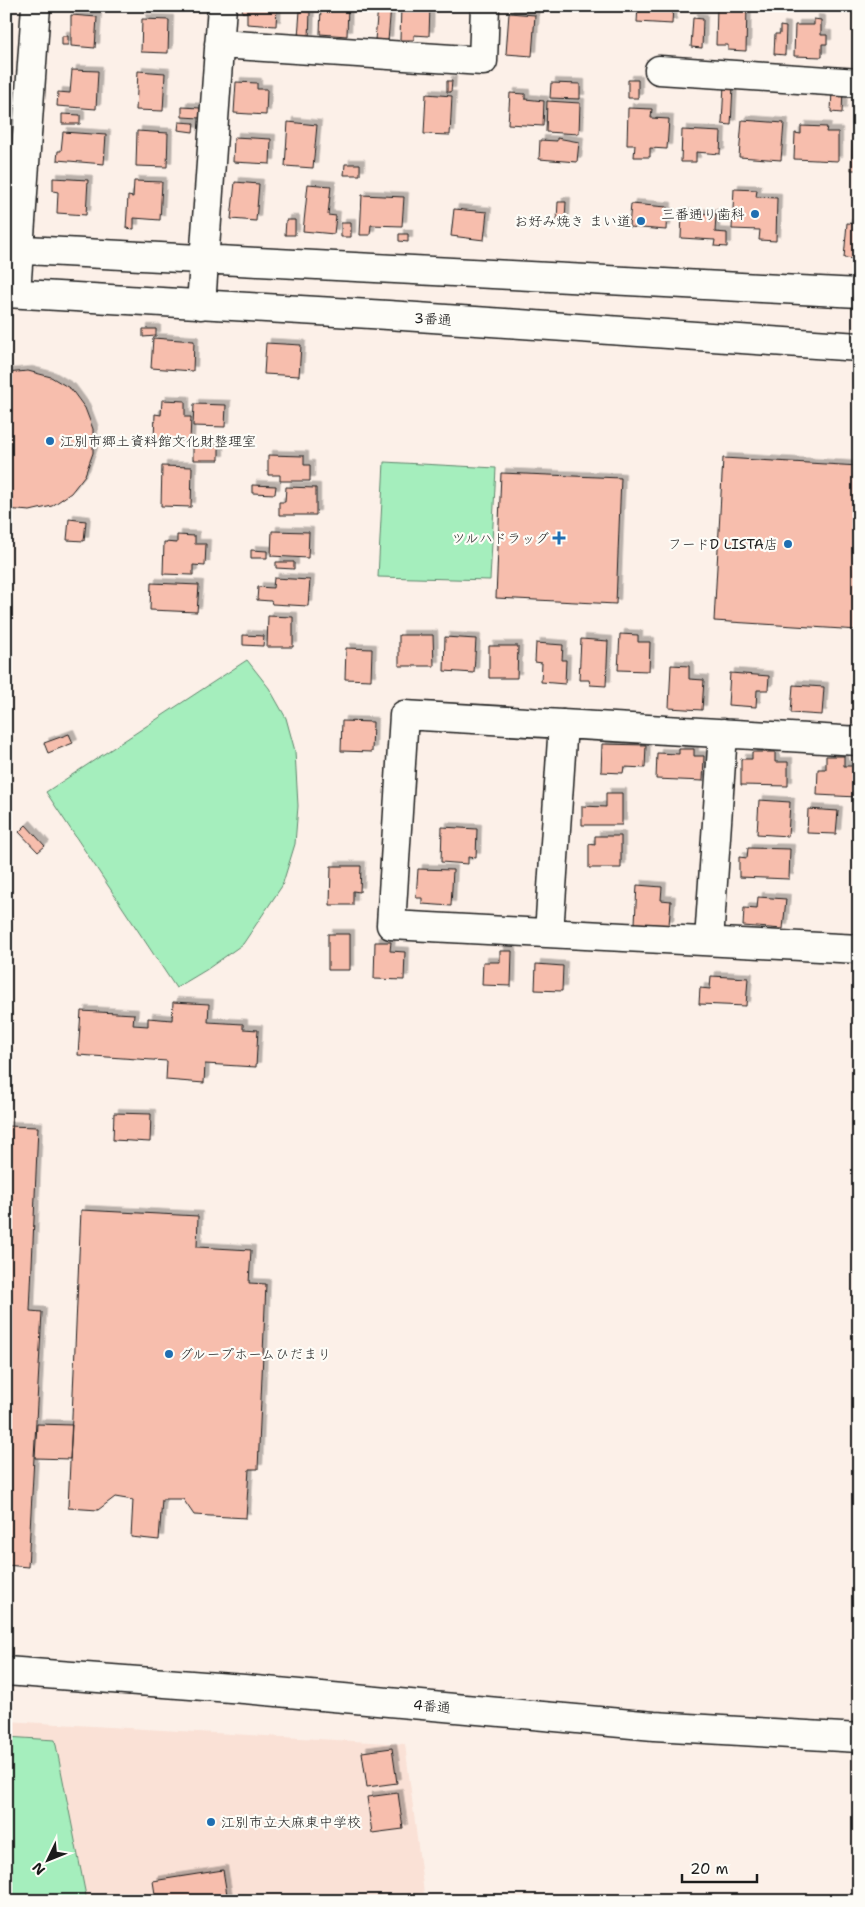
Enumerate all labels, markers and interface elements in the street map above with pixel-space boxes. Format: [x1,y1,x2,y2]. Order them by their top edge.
place label: 三番通り歯科 [661,205,745,223]
marker: 三番通り歯科 [749,208,761,220]
place label: お好み焼き まい道 [514,212,631,230]
marker: お好み焼き まい道 [635,215,647,227]
street label: 3番通 [414,309,452,329]
place label: 江別市郷土資料館文化財整理室 [60,432,256,450]
marker: 江別市郷土資料館文化財整理室 [44,435,56,447]
place label: ツルハドラッグ [452,529,549,547]
marker: ツルハドラッグ [553,532,565,544]
place label: フードD LISTA店 [668,535,778,553]
marker: フードD LISTA店 [782,538,794,550]
place label: グループホームひだまり [179,1345,331,1363]
marker: グループホームひだまり [163,1348,175,1360]
street label: 4番通 [412,1695,452,1717]
place label: 江別市立大麻東中学校 [221,1813,361,1831]
marker: 江別市立大麻東中学校 [205,1816,217,1828]
north arrow [22,1834,72,1884]
scale bar [682,1852,758,1884]
text: N [28,1859,49,1879]
text: 20 m [690,1859,729,1879]

